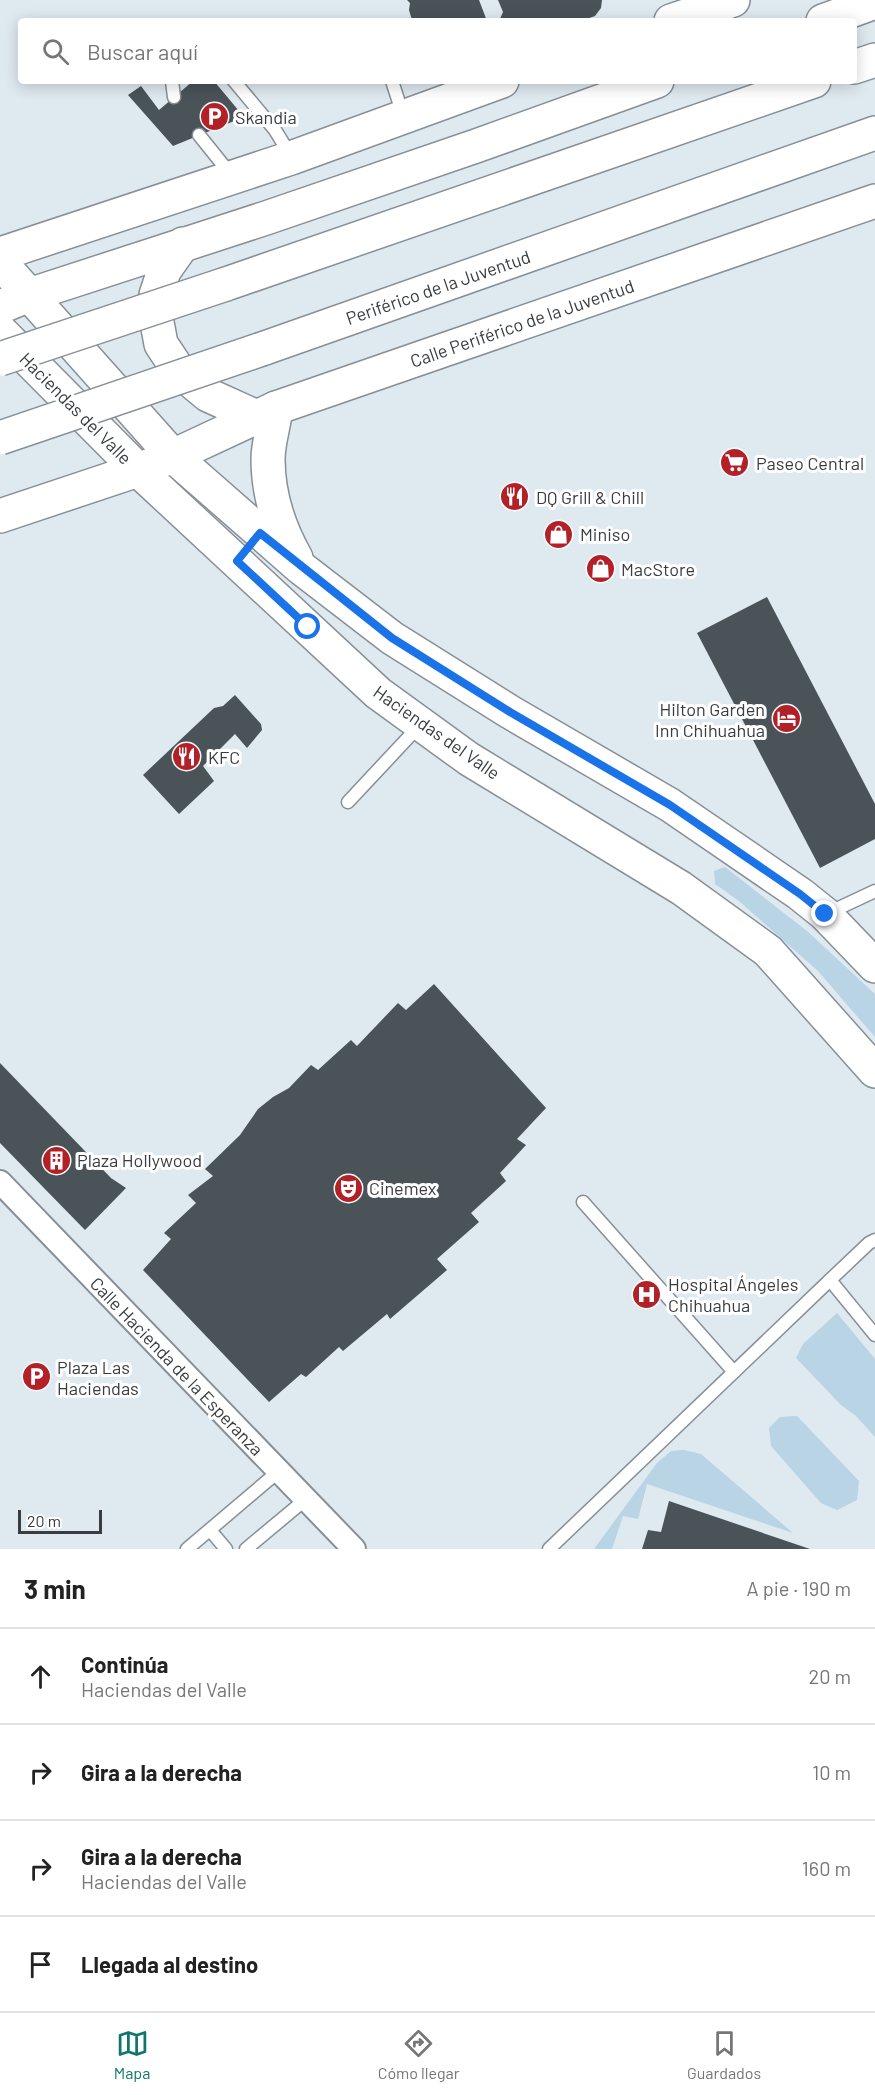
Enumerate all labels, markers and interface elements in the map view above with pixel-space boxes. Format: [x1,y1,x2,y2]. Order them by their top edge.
search box [18,18,857,84]
icon: search [39,35,72,68]
text: Buscar aquí [87,38,198,64]
parking icon: Skandia [198,101,230,133]
place label: Skandia [235,106,297,128]
street label: Periférico de la Juventud [343,245,533,329]
street label: Calle Periférico de la Juventud [407,274,637,372]
street label: Haciendas del Valle [15,347,137,469]
supermarket icon: Paseo Central [719,447,751,479]
place label: Paseo Central [756,452,864,474]
restaurant icon: DQ Grill & Chill [499,481,531,513]
place label: DQ Grill & Chill [536,486,644,508]
shop icon: Miniso [543,518,575,550]
place label: Miniso [580,523,630,545]
shop icon: MacStore [584,553,616,585]
place label: MacStore [621,558,695,580]
route start [294,613,320,639]
street label: Haciendas del Valle [370,680,504,784]
place label: Hilton Garden Inn Chihuahua [655,698,765,741]
hotel icon: Hilton Garden Inn Chihuahua [770,703,802,735]
restaurant icon: KFC [171,741,203,773]
place label: KFC [208,746,240,768]
route end [811,900,837,926]
building icon: Plaza Hollywood [40,1144,72,1176]
place label: Plaza Hollywood [77,1149,202,1171]
theatre icon: Cinemex [332,1172,364,1204]
place label: Cinemex [369,1177,437,1199]
street label: Calle Hacienda de la Esperanza [86,1272,268,1460]
place label: Hospital Ángeles Chihuahua [668,1273,798,1316]
hospital icon: Hospital Ángeles Chihuahua [631,1278,663,1310]
place label: Plaza Las Haciendas [57,1356,139,1399]
parking icon: Plaza Las Haciendas [20,1361,52,1393]
scale bar [18,1507,102,1534]
text: 20 m [27,1511,61,1530]
text: 3 min [24,1573,86,1604]
text: A pie · 190 m [747,1576,851,1600]
text: Continúa [81,1651,168,1677]
icon: ahead [24,1660,57,1693]
text: 20 m [808,1664,851,1688]
text: Haciendas del Valle [81,1677,247,1701]
icon: right [24,1756,57,1789]
text: Gira a la derecha [81,1759,242,1785]
text: 10 m [812,1760,851,1784]
text: Gira a la derecha [81,1843,242,1869]
icon: right [24,1852,57,1885]
text: 160 m [802,1856,851,1880]
text: Haciendas del Valle [81,1869,247,1893]
icon: arrive [24,1948,57,1981]
text: Llegada al destino [81,1951,258,1977]
tab: Mapa [114,2027,150,2082]
tab: Cómo llegar [378,2027,460,2082]
tab: Guardados [687,2027,761,2082]

